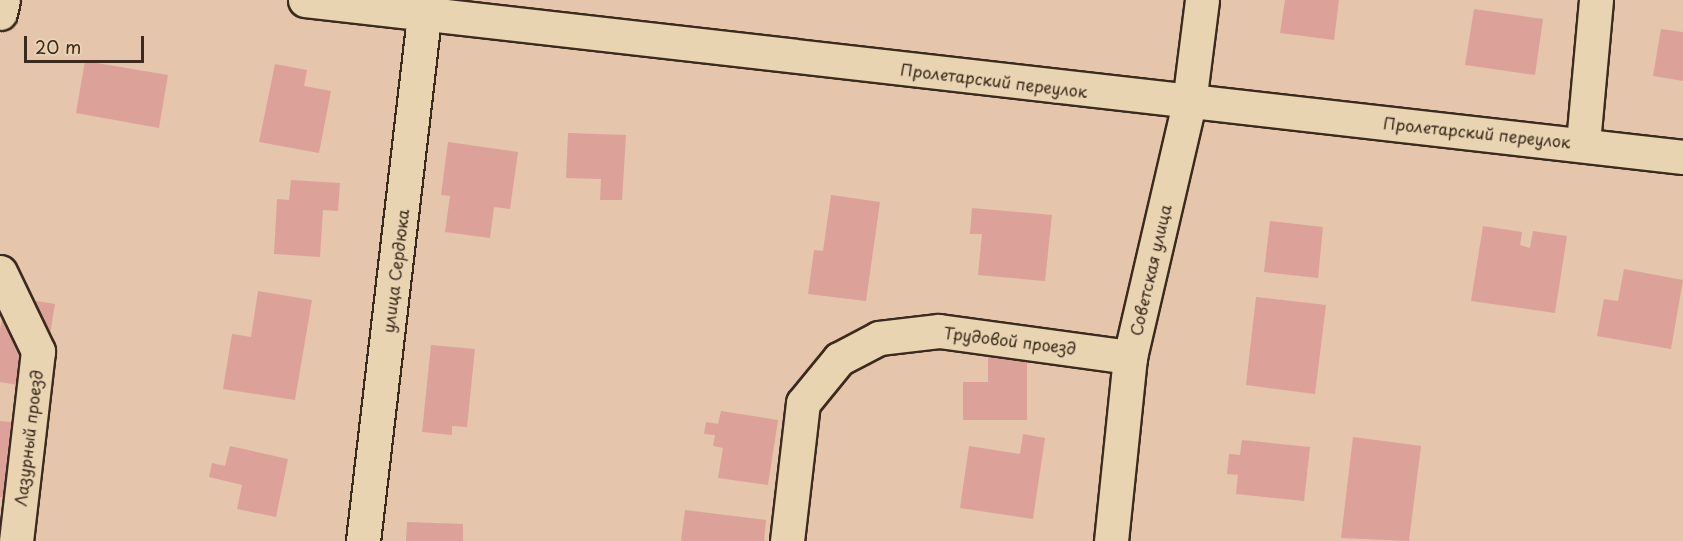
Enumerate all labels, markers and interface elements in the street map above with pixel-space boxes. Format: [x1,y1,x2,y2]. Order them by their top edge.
scale bar [27,24,147,62]
text: 20 m [35,33,81,60]
street label: Пролетарский переулок [900,59,1088,101]
street label: Пролетарский переулок [1382,113,1572,151]
street label: Советская улица [1125,202,1175,338]
street label: улица Сердюка [378,208,412,334]
street label: Трудовой проезд [943,322,1077,358]
street label: Лазурный проезд [10,369,46,507]

